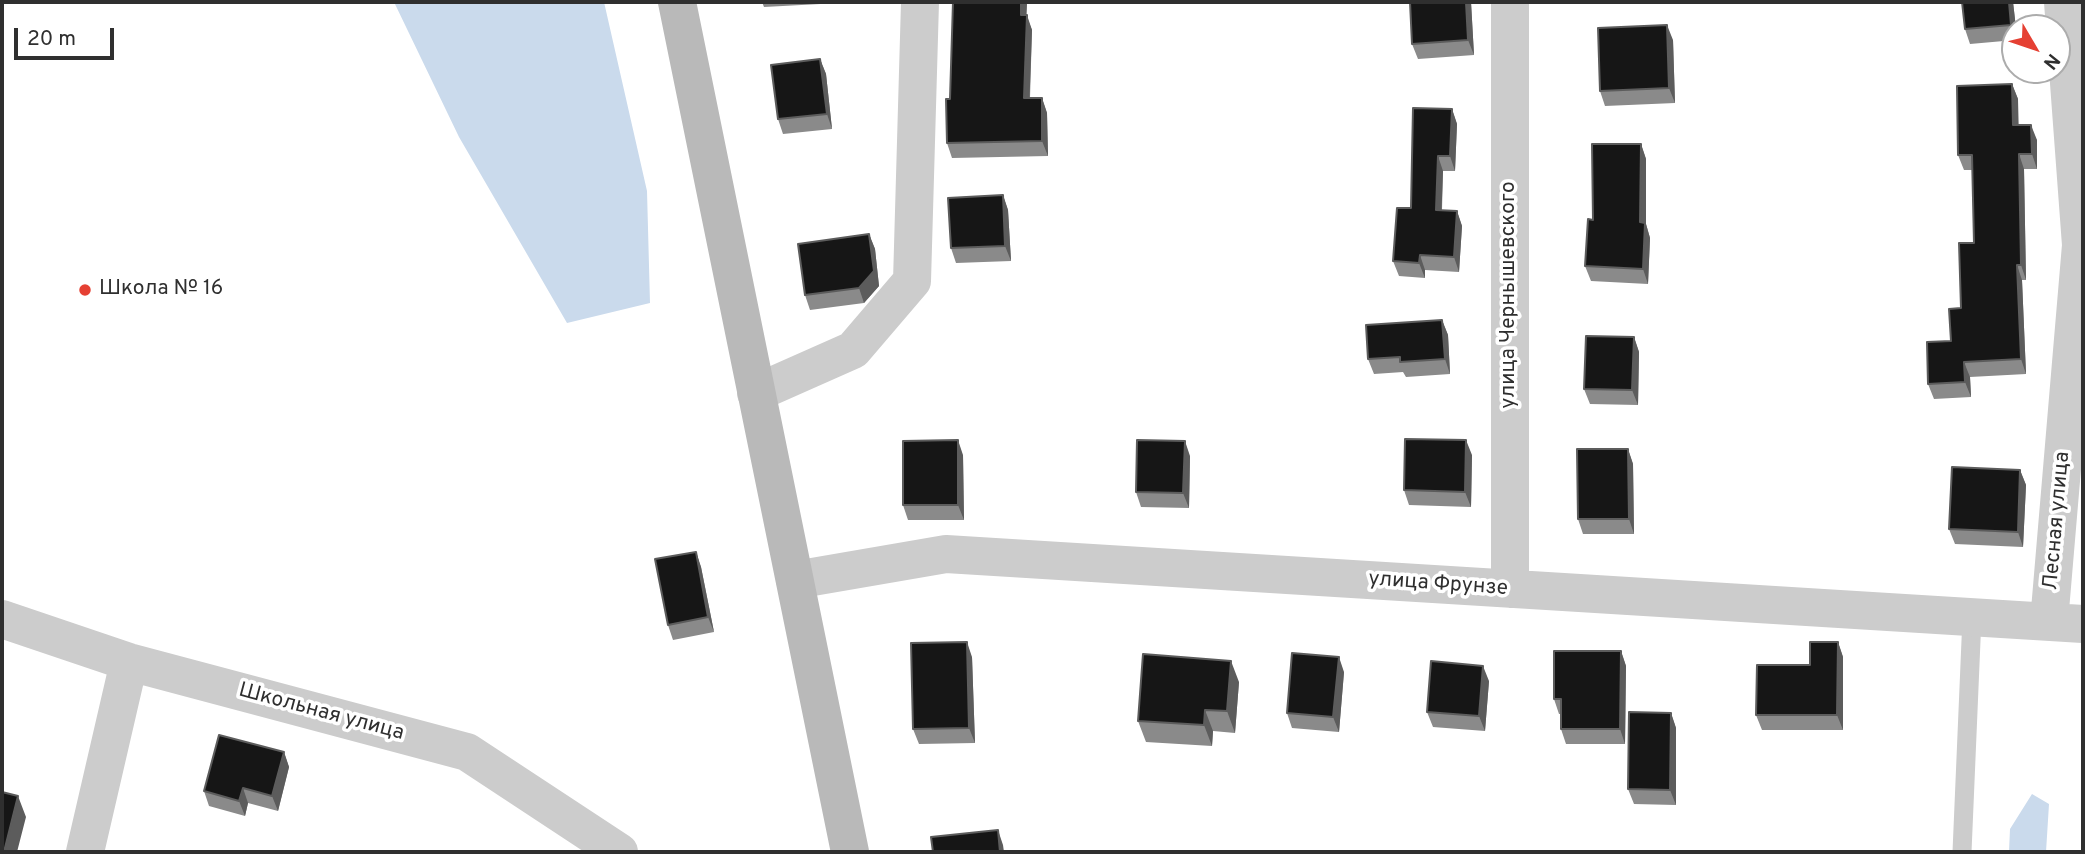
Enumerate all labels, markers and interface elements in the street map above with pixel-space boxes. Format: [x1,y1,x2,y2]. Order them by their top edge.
scale bar [18,14,117,58]
north arrow [2001,14,2071,84]
text: 20 m [27,26,76,53]
text: N [2037,48,2064,74]
street label: улица Чернышевского [1497,181,1523,409]
place label: Школа № 16 [99,277,223,303]
marker: Школа № 16 [77,282,93,298]
street label: Лесная улица [2039,451,2077,591]
street label: улица Фрунзе [1367,568,1509,602]
street label: Школьная улица [235,679,407,747]

